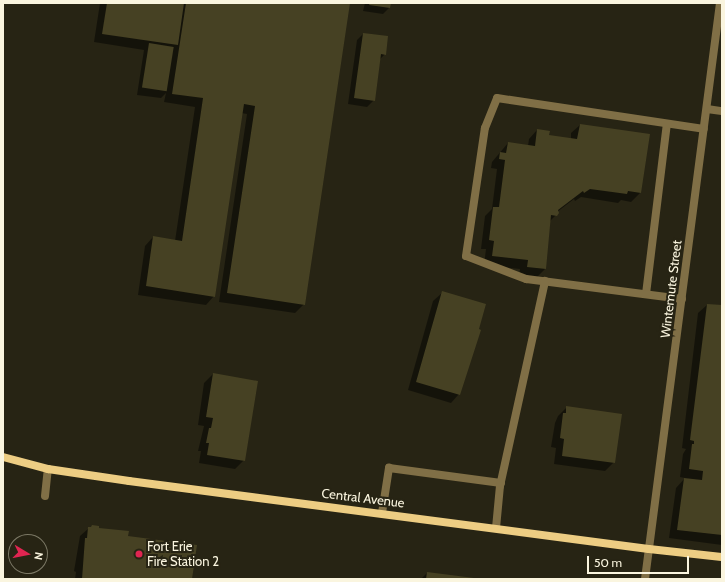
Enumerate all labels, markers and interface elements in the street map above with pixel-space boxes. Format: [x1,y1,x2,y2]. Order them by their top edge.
street label: Wintemute Street [657,239,685,339]
street label: Central Avenue [321,485,405,511]
north arrow [8,534,48,574]
place label: Fort Erie Fire Station 2 [147,539,219,570]
scale bar [589,548,691,574]
marker: Fort Erie Fire Station 2 [134,549,144,559]
text: N [31,551,46,561]
text: 50 m [594,555,622,570]

